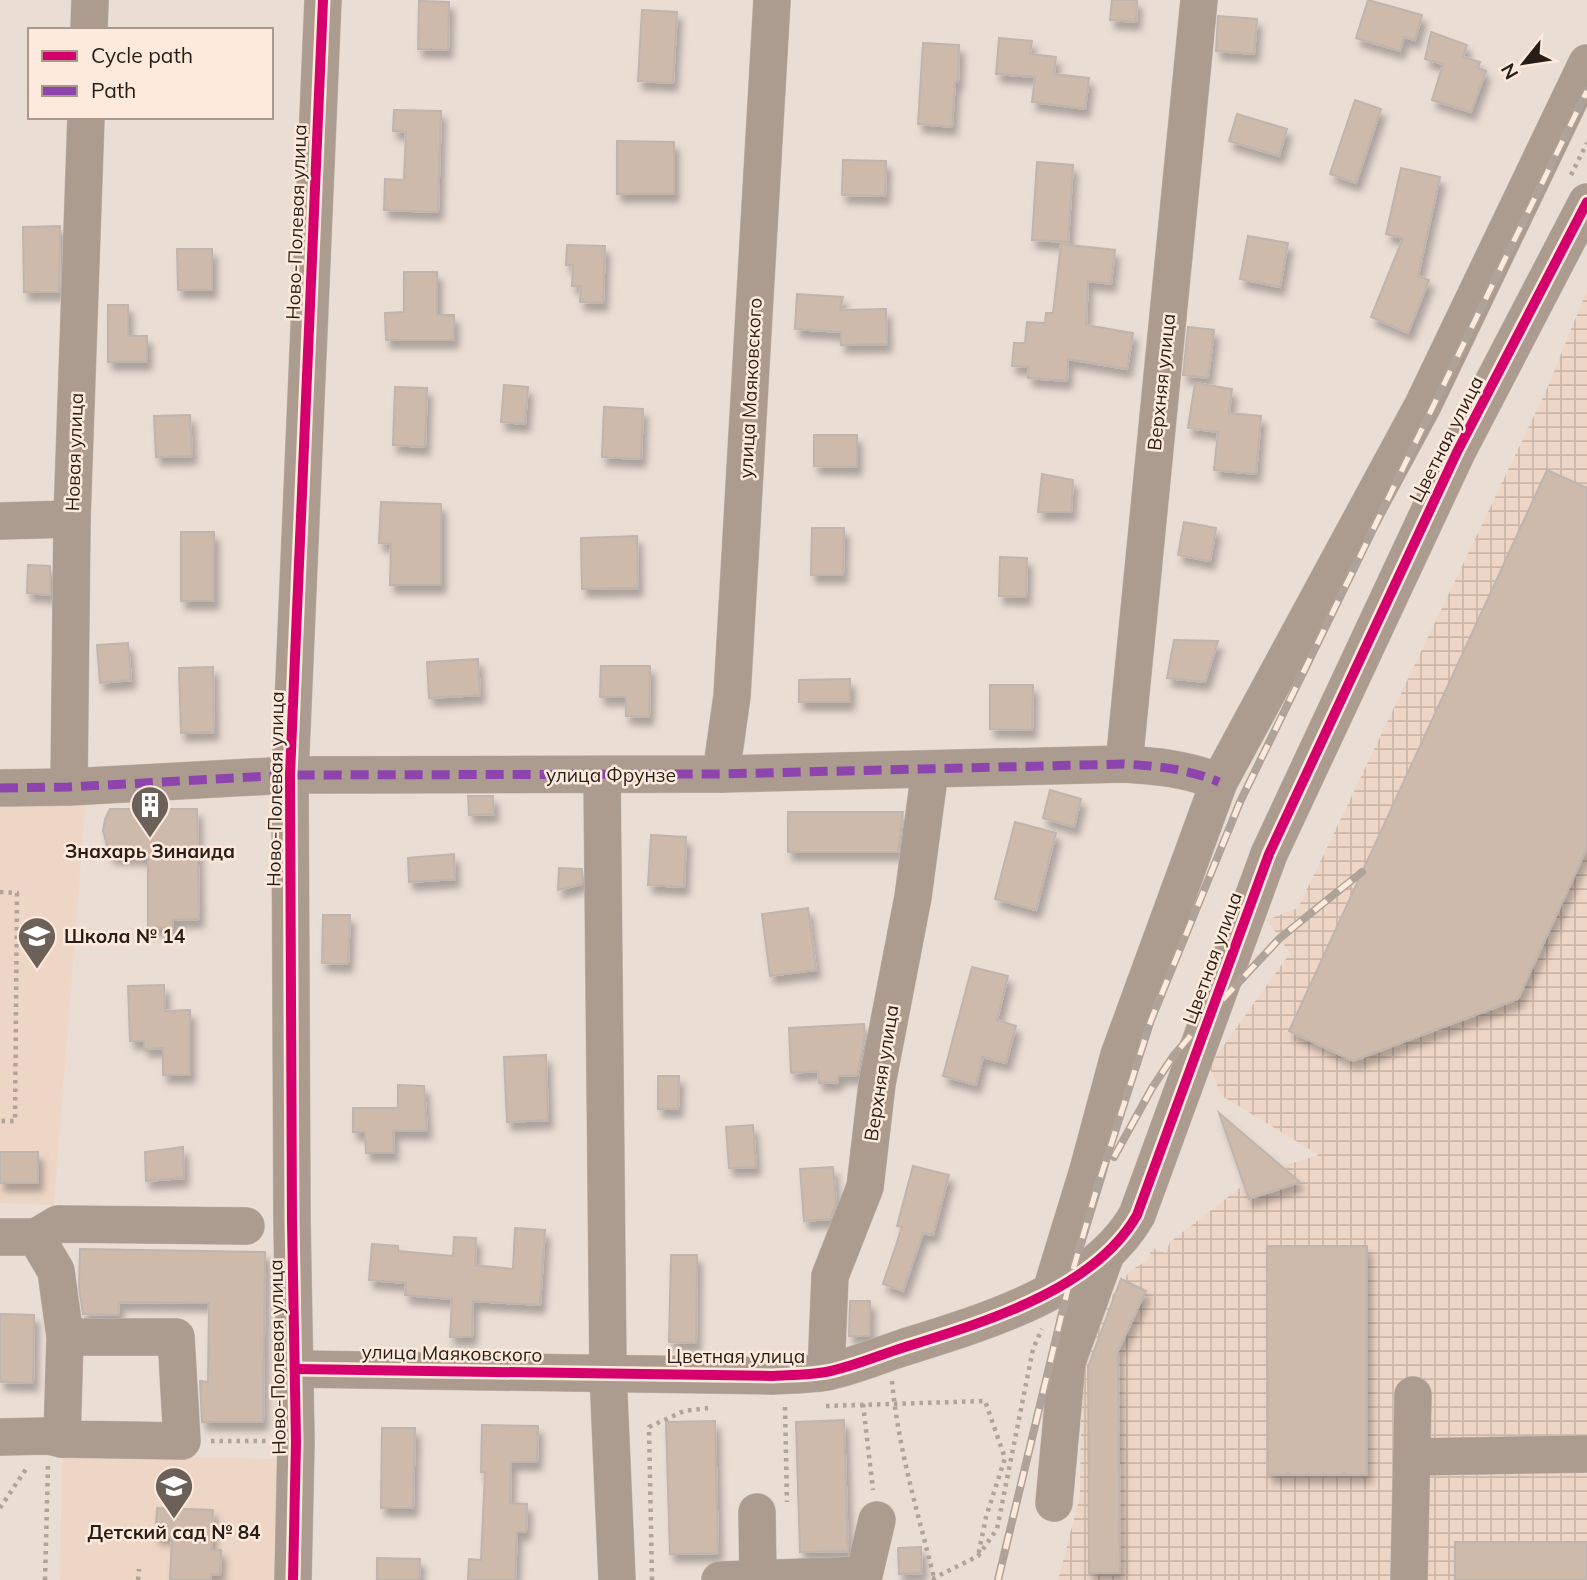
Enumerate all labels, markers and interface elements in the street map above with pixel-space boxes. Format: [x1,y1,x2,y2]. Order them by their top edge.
legend [28,28,273,119]
north arrow [1489,28,1559,98]
text: Cycle path [91,42,193,68]
text: N [1495,59,1523,84]
text: Path [91,77,136,103]
street label: Ново-Полевая улица [281,124,311,320]
street label: улица Маяковского [733,297,767,479]
street label: Верхняя улица [1142,312,1180,452]
street label: Цветная улица [1404,372,1488,506]
street label: Новая улица [60,392,88,512]
street label: Ново-Полевая улица [261,691,289,887]
street label: улица Фрунзе [546,763,676,787]
building icon: Знахарь Зинаида [129,784,171,839]
place label: Знахарь Зинаида [65,839,235,863]
street label: Цветная улица [1177,889,1247,1027]
school or university icon: Школа № 14 [16,915,58,970]
place label: Школа № 14 [64,924,186,948]
street label: Верхняя улица [858,1003,904,1143]
street label: Ново-Полевая улица [263,1259,291,1455]
street label: улица Маяковского [361,1339,543,1367]
street label: Цветная улица [667,1344,805,1368]
school or university icon: Детский сад № 84 [153,1465,195,1520]
place label: Детский сад № 84 [88,1520,261,1544]

